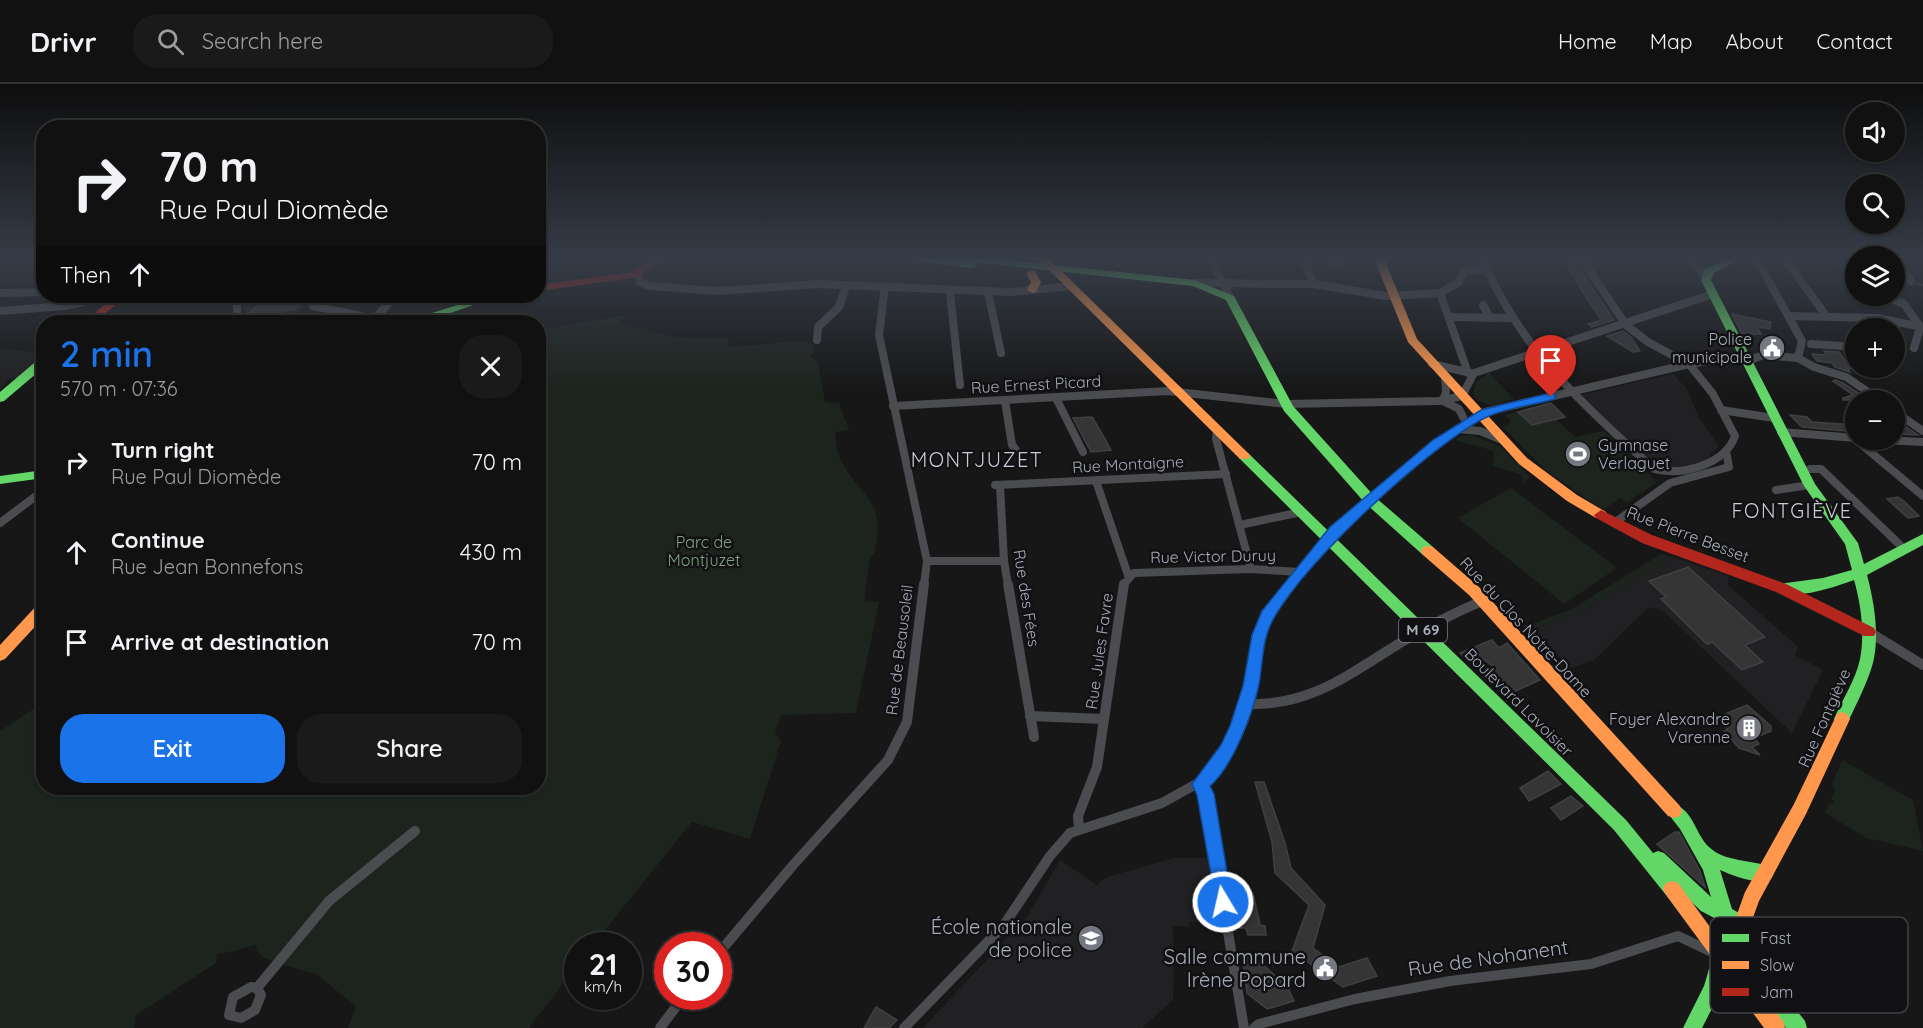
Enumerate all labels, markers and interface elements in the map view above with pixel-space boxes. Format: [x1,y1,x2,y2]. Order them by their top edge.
search box [133,14,553,68]
text: Drivr [30,24,97,59]
icon: search [154,25,187,58]
text: Search here [202,27,323,55]
text: Home [1558,28,1617,54]
text: Map [1650,28,1693,54]
text: About [1726,28,1784,54]
text: Contact [1817,28,1893,54]
map controls [1845,102,1905,450]
button: sound [1845,102,1905,162]
text: 70 m [159,140,258,193]
icon: right [60,144,138,222]
button: search [1845,174,1905,234]
text: Rue Paul Diomède [159,192,389,226]
button: layers [1845,246,1905,306]
icon: ahead [123,258,156,291]
text: Then [60,261,111,289]
button: + [1845,318,1905,378]
place label: Police municipale [1672,329,1752,367]
text: 2 min [60,331,153,376]
public building icon: Police municipale [1757,333,1787,363]
button: close [459,335,522,398]
pin [1525,335,1576,397]
icon: arrive [1534,344,1567,377]
street label: Rue Ernest Picard [970,371,1102,397]
text: 570 m · 07:36 [60,376,178,401]
button: − [1845,390,1905,450]
place label: Gymnase Verlaguet [1598,435,1670,473]
text: Turn right [111,436,215,464]
sports icon: Gymnase Verlaguet [1563,439,1593,469]
icon: right [60,446,93,479]
district label: MONTJUZET [911,447,1043,472]
text: 70 m [472,448,522,476]
street label: Rue Montaigne [1072,451,1184,477]
text: Rue Paul Diomède [111,464,281,489]
district label: FONTGIÈVE [1731,498,1853,523]
street label: Rue Pierre Besset [1624,501,1752,567]
text: Continue [111,526,205,554]
park label: Parc de Montjuzet [668,532,740,570]
icon: ahead [60,536,93,569]
text: 430 m [460,538,522,566]
street label: Rue Victor Duruy [1150,545,1276,567]
street label: Rue des Fées [1009,548,1045,648]
street label: Rue du Clos Notre-Dame [1456,553,1596,701]
text: Rue Jean Bonnefons [111,554,303,579]
street label: Rue de Beausoleil [881,584,917,716]
street label: Rue Jules Favre [1081,592,1117,710]
road number: M 69 [1399,618,1447,642]
icon: arrive [60,626,93,659]
text: Arrive at destination [111,628,329,656]
text: 70 m [472,628,522,656]
street label: Boulevard Lavoisier [1461,644,1577,760]
street label: Rue Fontgiève [1793,666,1855,770]
place label: Foyer Alexandre Varenne [1609,709,1730,747]
building icon: Foyer Alexandre Varenne [1734,713,1764,743]
button: Exit [60,714,285,783]
button: Share [297,714,522,783]
position arrow [1191,870,1255,934]
place label: École nationale de police [931,914,1072,962]
legend [1710,917,1908,1013]
school or university icon: École nationale de police [1076,923,1106,953]
text: Fast [1760,928,1791,948]
speed limit sign: 30 [654,932,732,1010]
street label: Rue de Nohanent [1406,934,1570,981]
place label: Salle commune Irène Popard [1164,944,1306,992]
text: 21 [589,945,617,983]
public building icon: Salle commune Irène Popard [1310,953,1340,983]
text: Slow [1760,955,1794,975]
text: km/h [584,977,622,996]
text: Jam [1760,982,1793,1002]

